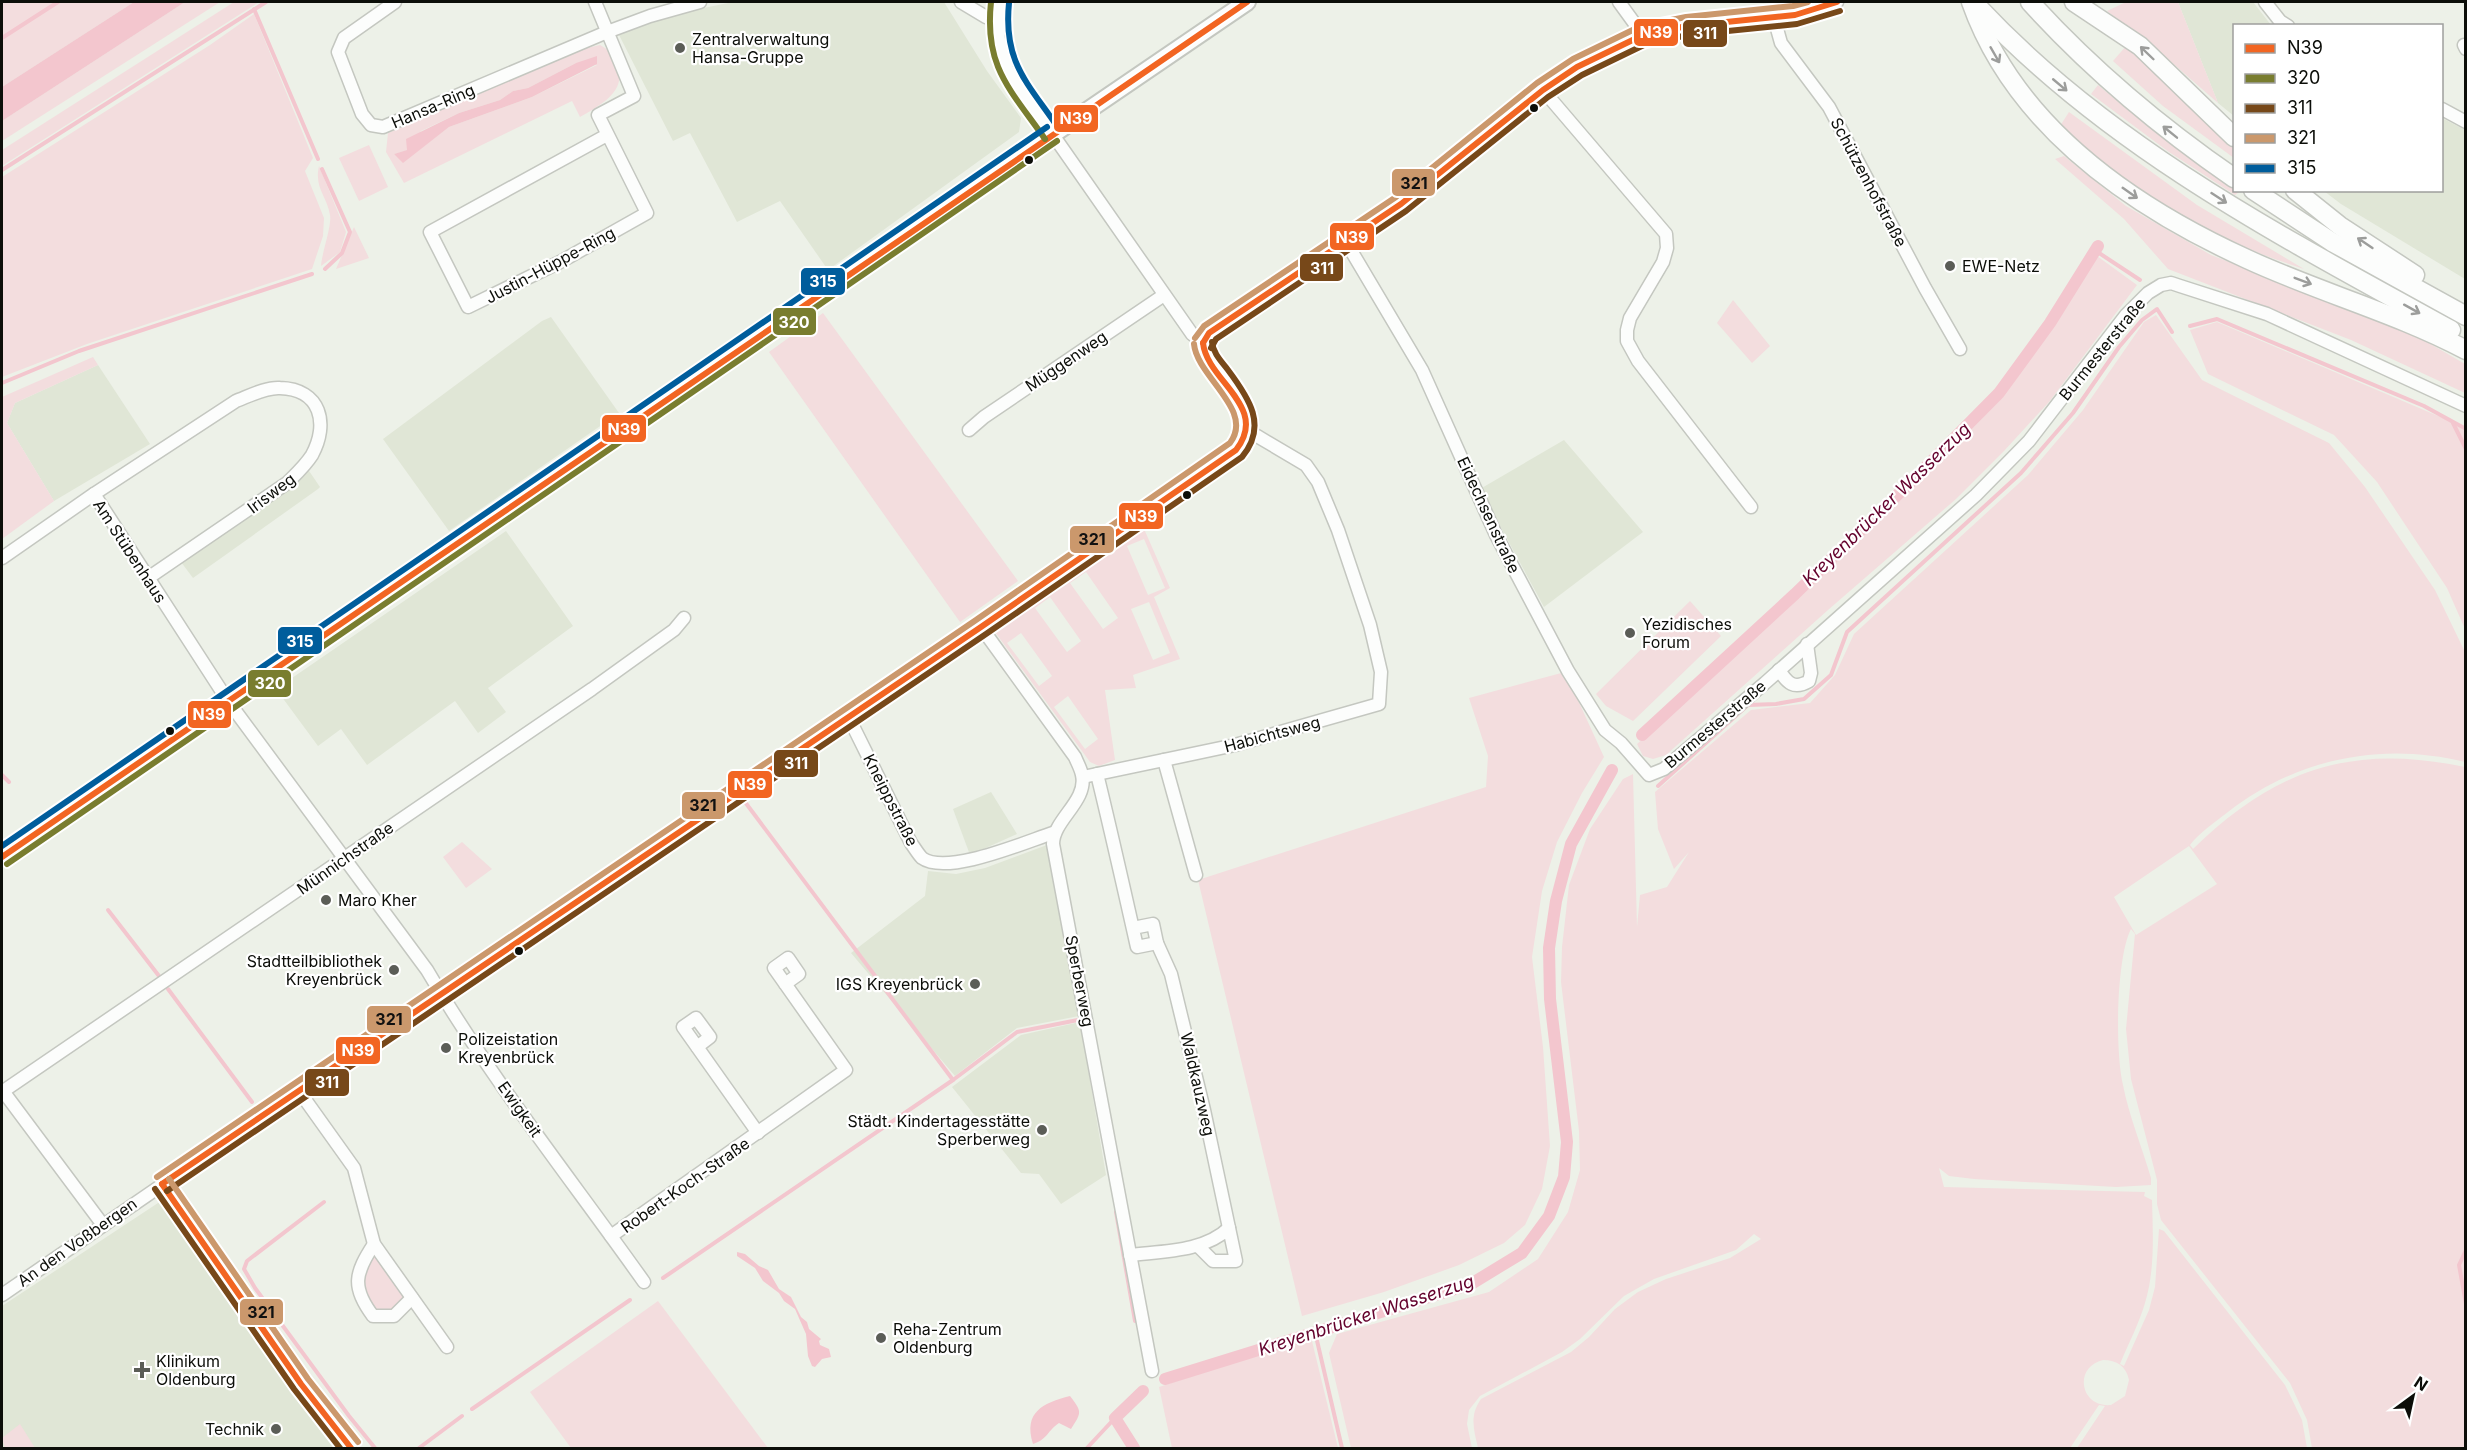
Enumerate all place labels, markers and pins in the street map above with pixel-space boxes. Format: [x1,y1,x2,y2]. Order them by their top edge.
place label: Zentralverwaltung Hansa-Gruppe [692,29,829,67]
marker: Zentralverwaltung Hansa-Gruppe [673,41,687,55]
unlabelled marker [1528,102,1540,114]
unlabelled marker [1023,154,1035,166]
place label: EWE-Netz [1962,256,2040,276]
marker: EWE-Netz [1943,259,1957,273]
unlabelled marker [1181,489,1193,501]
place label: Yezidisches Forum [1642,614,1732,652]
marker: Yezidisches Forum [1623,626,1637,640]
unlabelled marker [164,725,176,737]
place label: Maro Kher [338,890,417,910]
marker: Maro Kher [319,893,333,907]
unlabelled marker [513,945,525,957]
place label: Stadtteilbibliothek Kreyenbrück [247,951,382,989]
marker: Stadtteilbibliothek Kreyenbrück [387,963,401,977]
place label: IGS Kreyenbrück [836,974,963,994]
marker: IGS Kreyenbrück [968,977,982,991]
place label: Polizeistation Kreyenbrück [458,1029,558,1067]
marker: Polizeistation Kreyenbrück [439,1041,453,1055]
place label: Städt. Kindertagesstätte Sperberweg [847,1111,1030,1149]
marker: Städt. Kindertagesstätte Sperberweg [1035,1123,1049,1137]
place label: Reha-Zentrum Oldenburg [893,1319,1002,1357]
marker: Reha-Zentrum Oldenburg [874,1331,888,1345]
place label: Klinikum Oldenburg [156,1351,236,1389]
marker: Klinikum Oldenburg [133,1361,151,1379]
place label: Technik [205,1419,264,1439]
marker: Technik [269,1422,283,1436]

